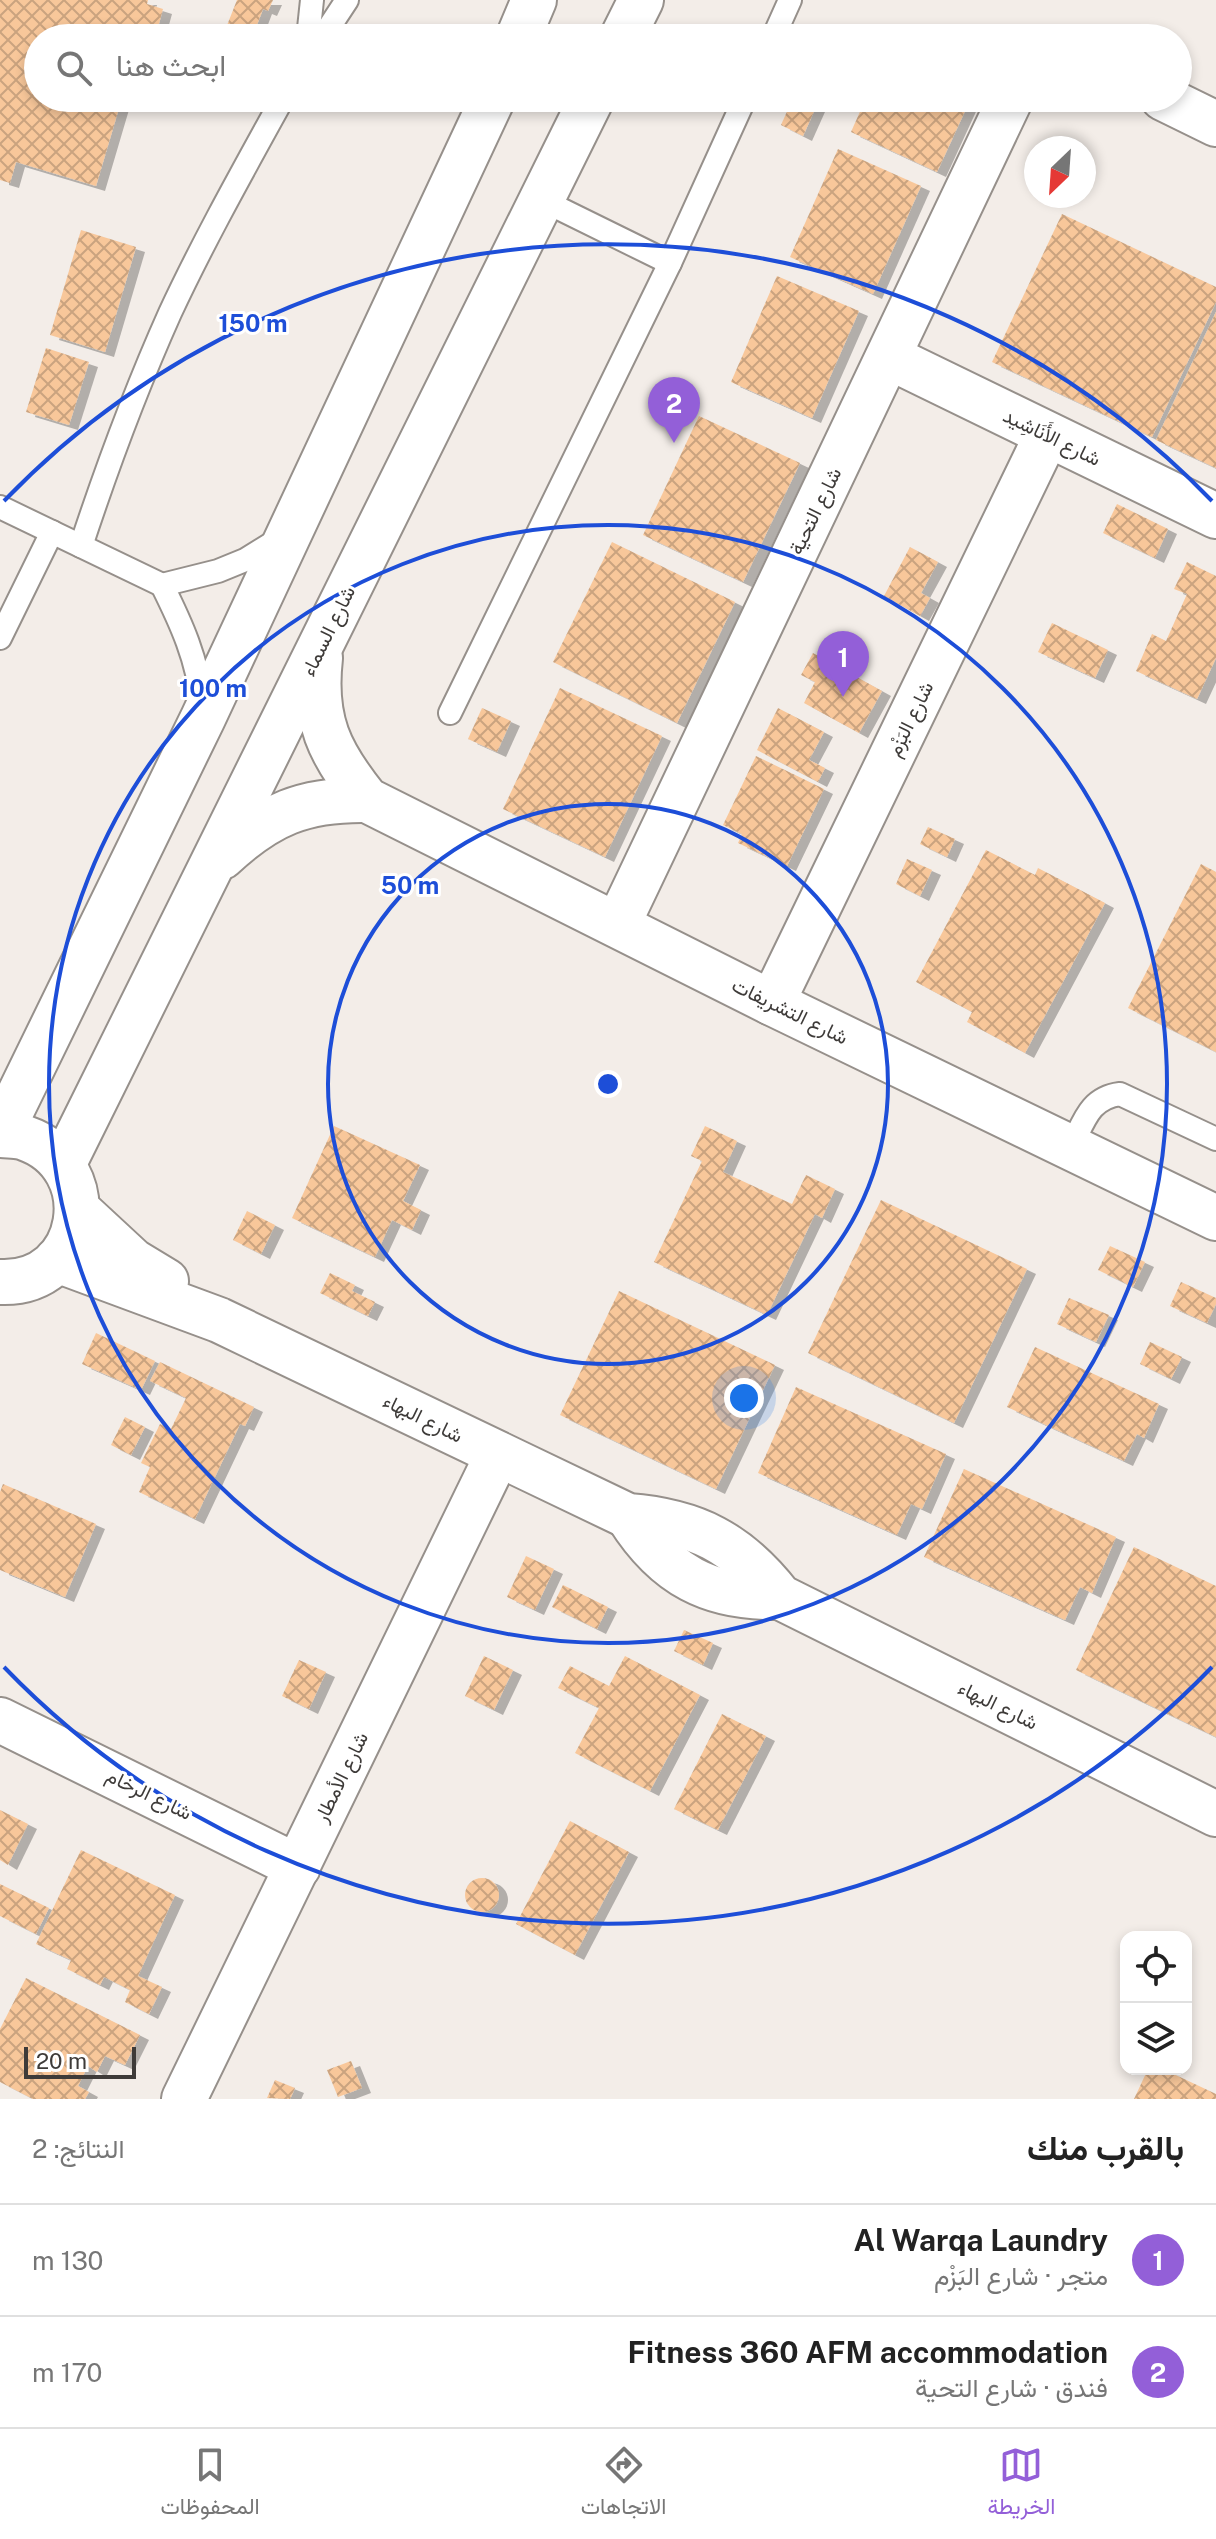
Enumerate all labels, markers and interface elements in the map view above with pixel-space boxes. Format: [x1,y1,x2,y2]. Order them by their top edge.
search box [24,24,1192,112]
icon: search [52,46,96,90]
text: ابحث هنا [116,47,226,83]
north arrow [1024,136,1096,208]
text: 150 m [219,309,287,337]
pin: 2 [648,377,700,443]
street label: شارع الأَنَاشِيد [998,401,1106,473]
street label: شارع التحية [784,464,848,559]
street label: شارع السماء [296,582,362,681]
pin: 1 [817,631,869,697]
text: 100 m [179,674,247,702]
street label: شارع البَزْم [882,678,940,761]
text: 50 m [381,871,439,899]
street label: شارع التشريفات [727,973,852,1051]
centre of rings [594,1070,622,1098]
your location [724,1378,764,1418]
street label: شارع البهاء [378,1388,467,1449]
street label: شارع البهاء [953,1675,1042,1736]
street label: شارع الأمطار [308,1728,375,1828]
street label: شارع الرخام [101,1763,196,1827]
map controls [1120,1931,1192,2075]
button: locate [1120,1931,1192,2003]
button: layers [1120,2003,1192,2075]
scale bar [24,2043,136,2079]
text: 20 m [36,2048,87,2074]
text: بالقرب منك [1027,2128,1184,2168]
text: النتائج: 2 [32,2133,124,2164]
text: Al Warqa Laundry [854,2222,1108,2258]
text: 130 m [32,2245,104,2276]
text: 1 [1152,2245,1164,2276]
text: متجر · شارع البَزْم [934,2260,1108,2291]
text: Fitness 360 AFM accommodation [628,2334,1108,2370]
text: 170 m [32,2357,102,2388]
text: 2 [1150,2357,1166,2388]
text: فندق · شارع التحية [915,2372,1108,2403]
tab: المحفوظات [161,2443,260,2526]
tab: الاتجاهات [581,2443,666,2526]
tab: الخريطة [987,2443,1055,2526]

